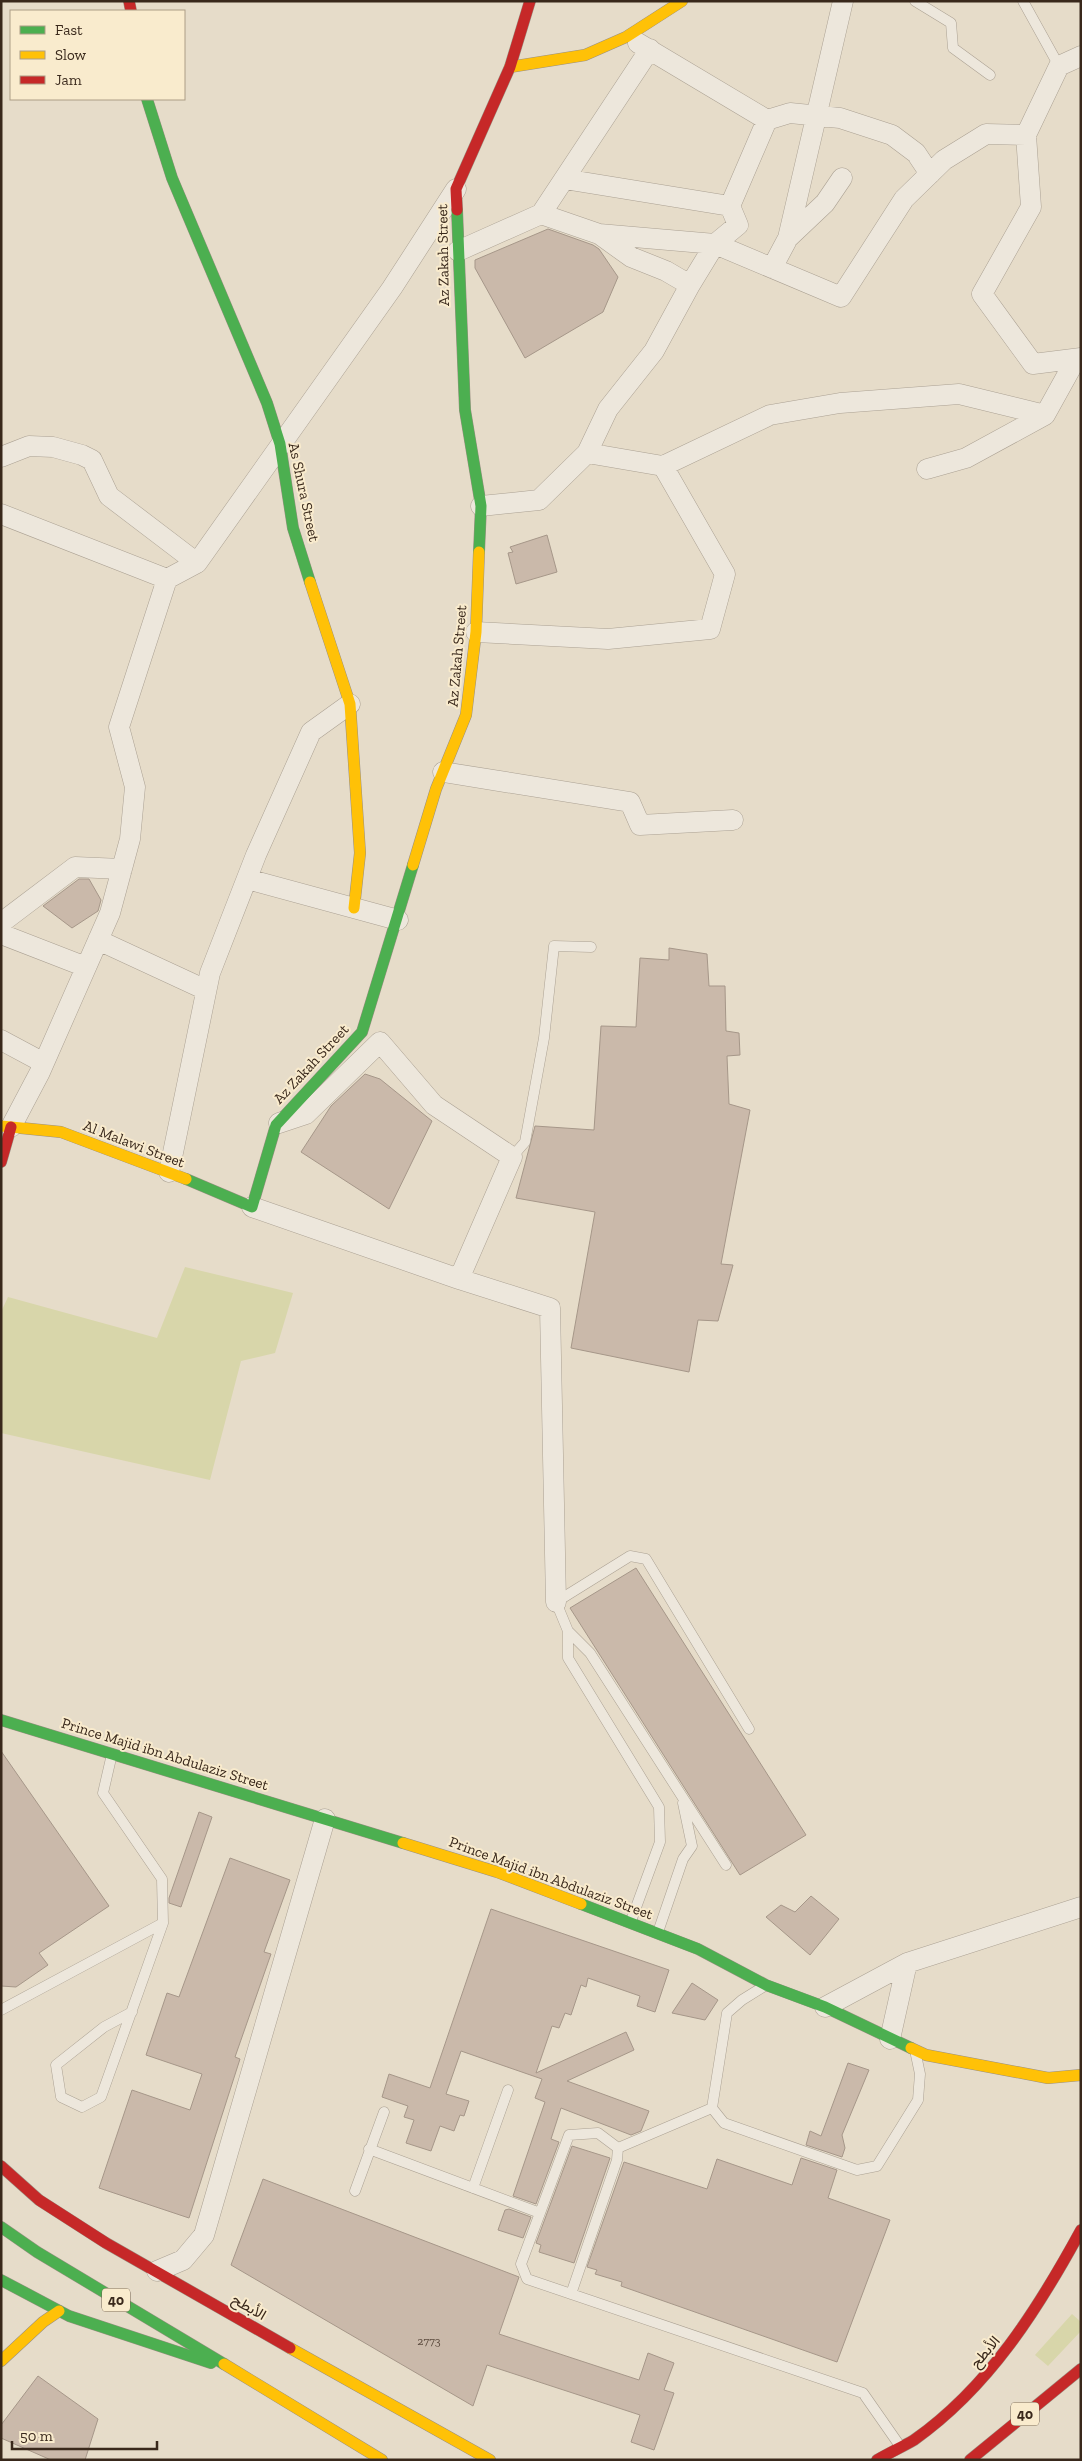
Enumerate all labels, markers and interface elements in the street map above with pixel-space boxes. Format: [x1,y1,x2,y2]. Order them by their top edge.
legend [10,10,185,100]
text: Fast [55,21,83,39]
text: Slow [55,46,87,64]
text: Jam [55,71,82,89]
street label: Az Zakah Street [433,203,453,306]
street label: As Shura Street [285,441,323,544]
street label: Az Zakah Street [444,604,470,708]
street label: Az Zakah Street [270,1020,353,1108]
street label: Al Malawi Street [81,1116,188,1172]
street label: Prince Majid ibn Abdulaziz Street [59,1714,271,1794]
street label: Prince Majid ibn Abdulaziz Street [447,1833,656,1923]
road number: 40 [102,2288,130,2312]
street label: الأبطح [228,2290,269,2326]
street label: الأبطح [966,2332,1005,2373]
house number: 2773 [417,2334,441,2348]
road number: 40 [1011,2402,1039,2426]
scale bar [12,2418,158,2450]
text: 50 m [20,2427,53,2445]

